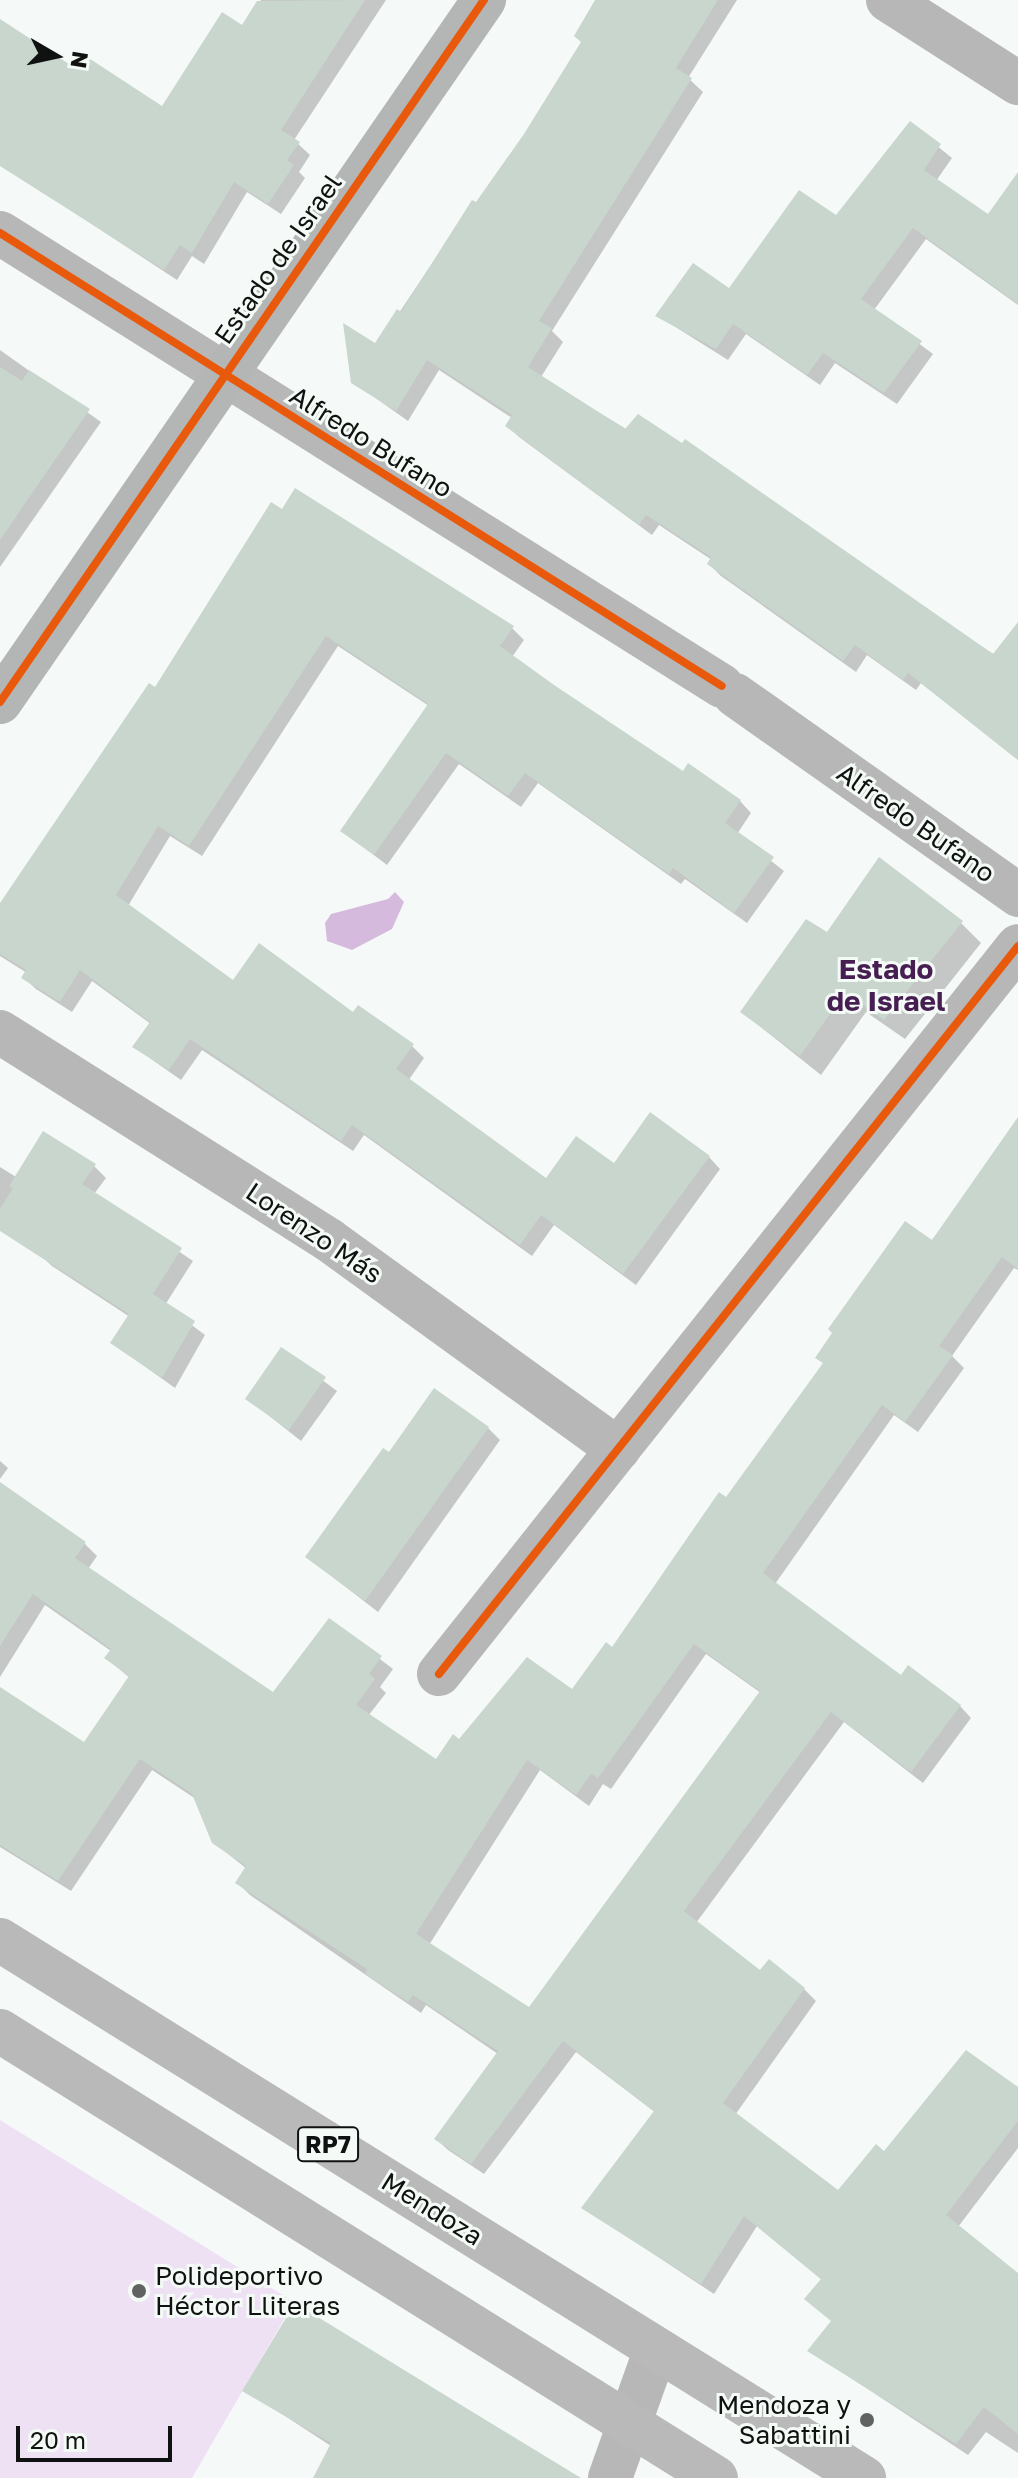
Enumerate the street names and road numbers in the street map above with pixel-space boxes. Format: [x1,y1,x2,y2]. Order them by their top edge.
street label: Estado de Israel [208,168,348,350]
street label: Alfredo Bufano [284,380,458,504]
street label: Alfredo Bufano [831,757,1001,889]
street label: Lorenzo Más [240,1176,388,1290]
road number: RP7 [296,2124,360,2164]
street label: Mendoza [376,2166,488,2252]

